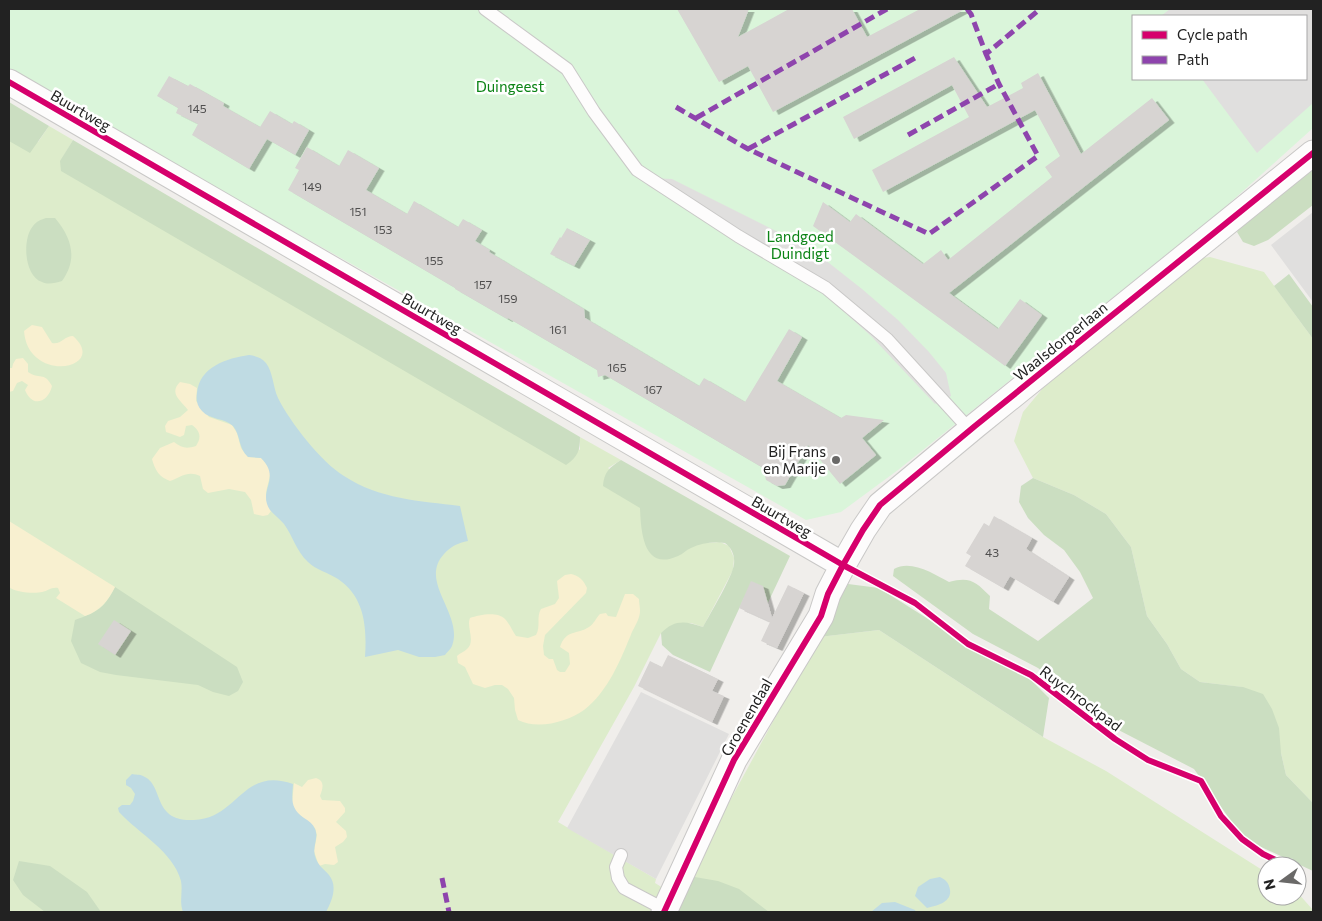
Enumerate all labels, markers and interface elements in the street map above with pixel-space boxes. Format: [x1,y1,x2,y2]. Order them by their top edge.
legend [1132,15,1307,80]
text: Cycle path [1177,25,1248,43]
text: Path [1177,50,1209,68]
park label: Duingeest [476,77,544,95]
street label: Buurtweg [48,86,114,134]
house number: 145 [187,101,207,115]
house number: 149 [302,179,322,193]
house number: 151 [349,204,367,218]
house number: 153 [374,222,393,236]
park label: Landgoed Duindigt [766,227,834,262]
house number: 155 [425,253,444,267]
house number: 157 [474,277,492,291]
street label: Buurtweg [399,289,465,337]
house number: 159 [498,291,518,305]
street label: Waalsdorperlaan [1010,298,1110,384]
house number: 161 [549,322,567,336]
house number: 165 [607,360,627,374]
house number: 167 [644,382,662,396]
place label: Bij Frans en Marije [763,442,826,477]
marker: Bij Frans en Marije [830,454,842,466]
street label: Buurtweg [749,492,815,540]
house number: 43 [985,545,999,559]
street label: Ruychrockpad [1037,661,1125,735]
street label: Groenendaal [716,675,776,759]
north arrow [1257,856,1307,906]
text: N [1259,877,1279,892]

